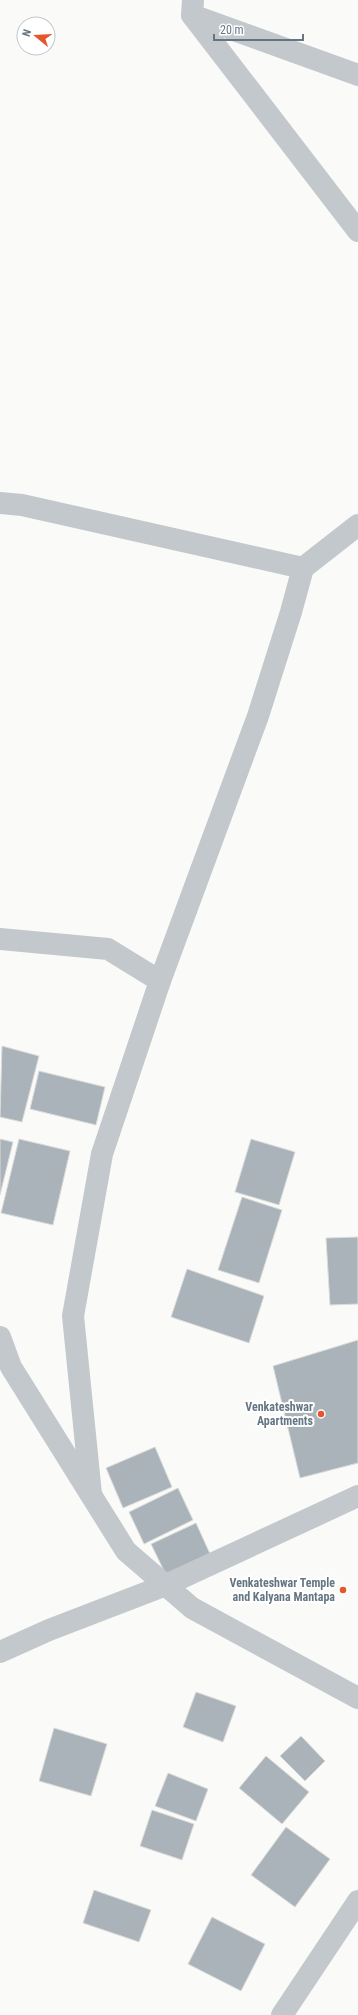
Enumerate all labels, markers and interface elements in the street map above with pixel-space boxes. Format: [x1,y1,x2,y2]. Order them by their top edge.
north arrow [16,16,56,56]
scale bar [214,16,303,42]
text: 20 m [220,23,244,37]
text: N [20,28,34,38]
place label: Venkateshwar Apartments [245,1400,314,1428]
marker: Venkateshwar Apartments [316,1409,326,1419]
place label: Venkateshwar Temple and Kalyana Mantapa [230,1576,335,1604]
marker: Venkateshwar Temple and Kalyana Mantapa [338,1585,348,1595]

